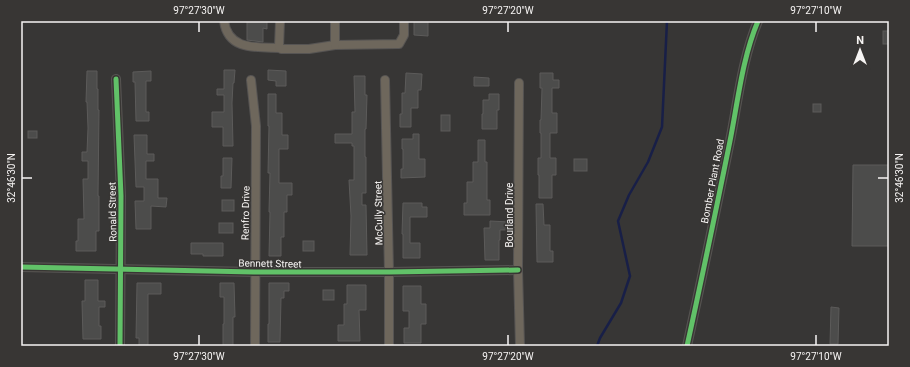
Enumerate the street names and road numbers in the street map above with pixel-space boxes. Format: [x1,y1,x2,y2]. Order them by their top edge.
street label: Bomber Plant Road [699,138,726,224]
street label: McCully Street [372,181,385,245]
street label: Ronald Street [106,182,119,242]
street label: Bourland Drive [504,183,515,247]
street label: Renfro Drive [240,186,251,240]
street label: Bennett Street [238,257,302,270]

